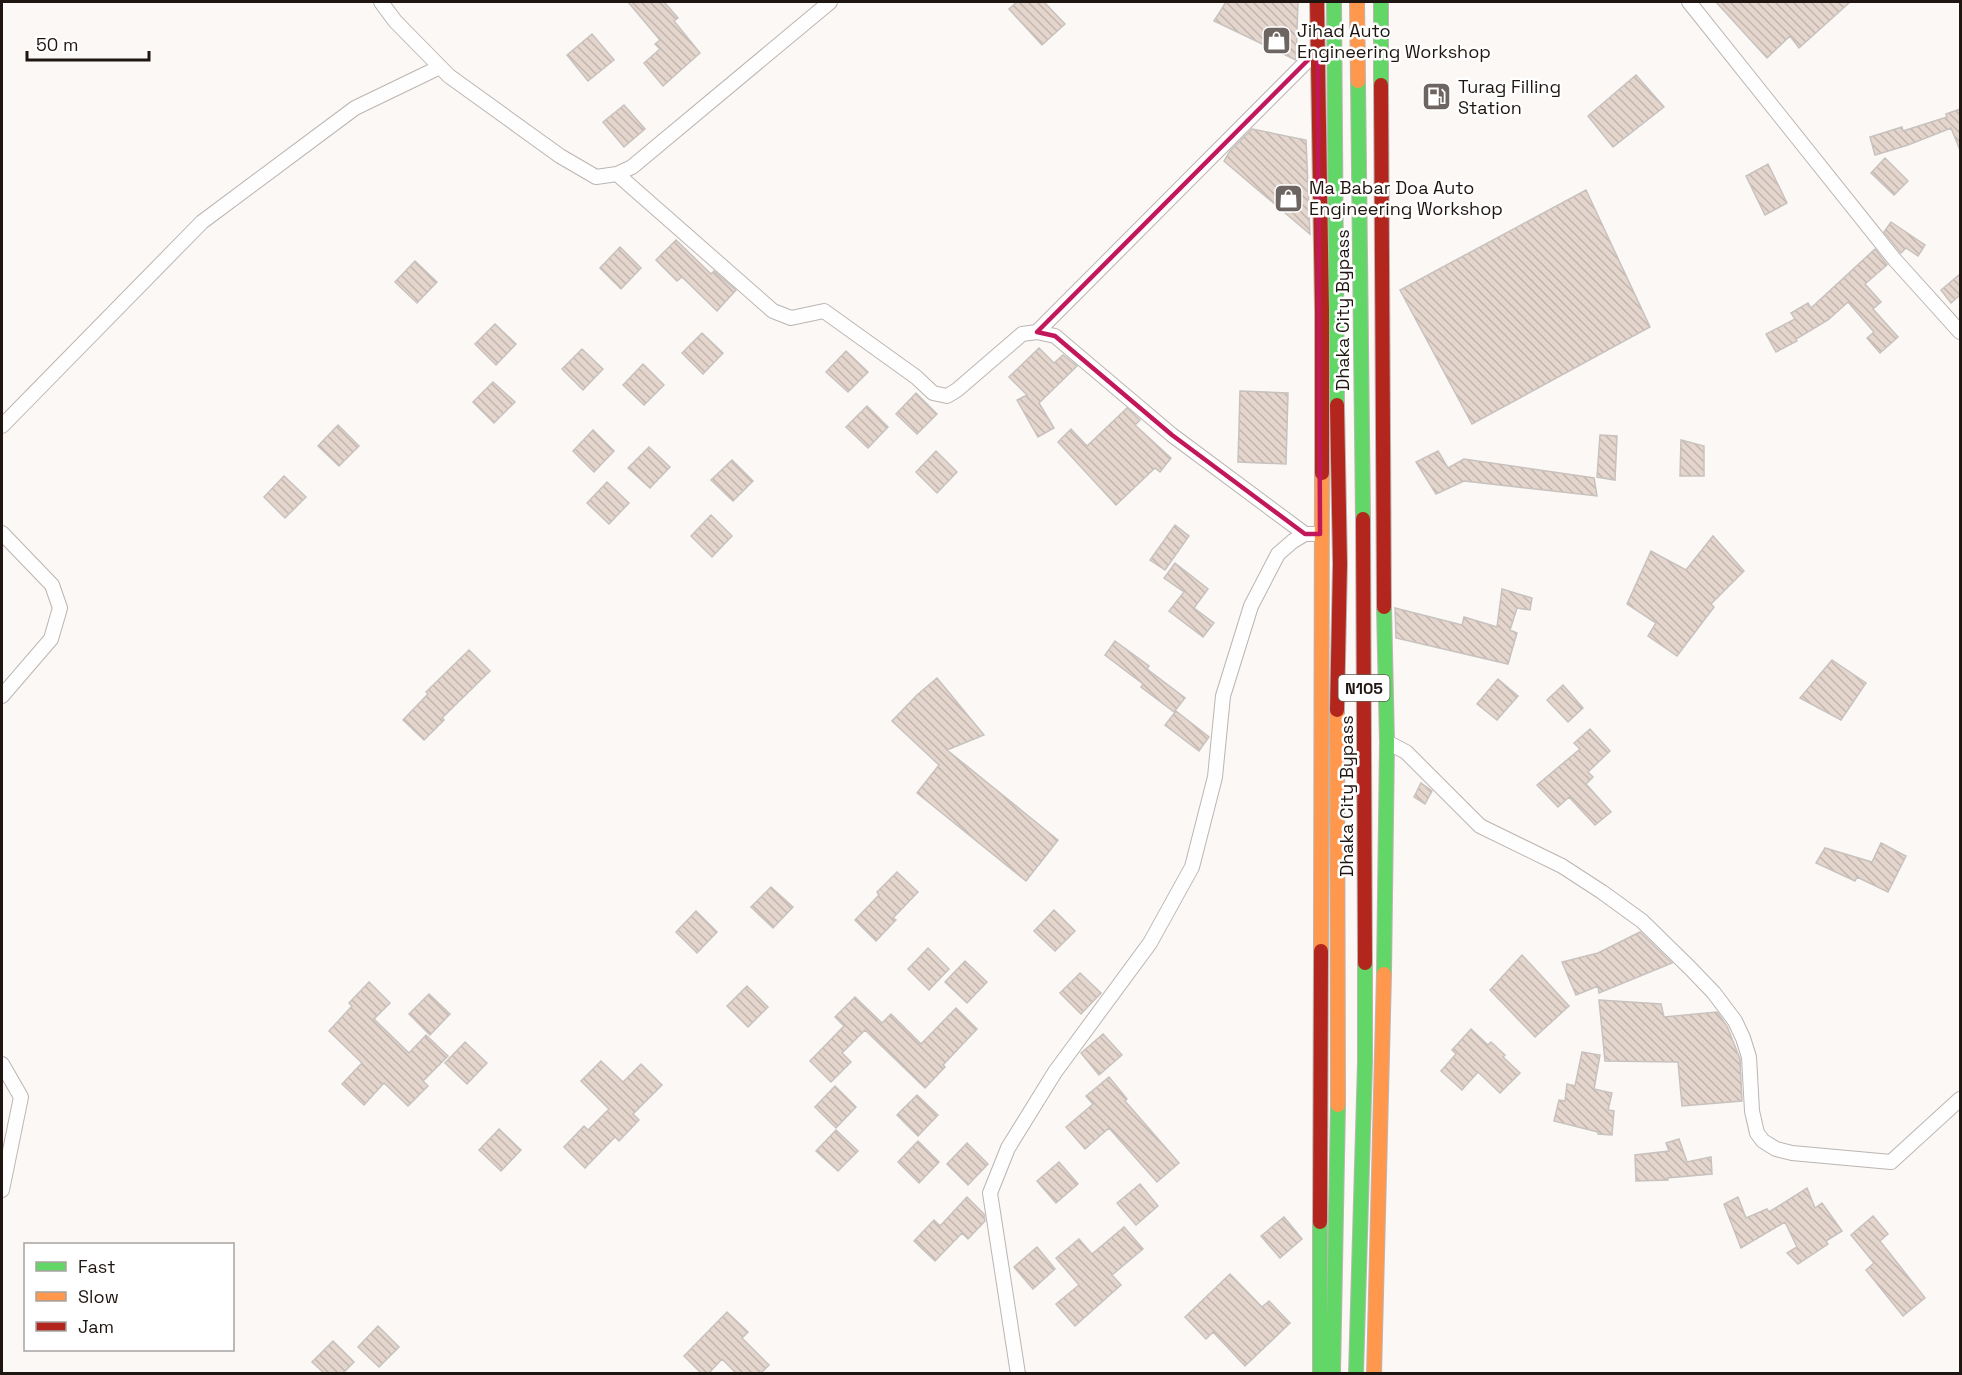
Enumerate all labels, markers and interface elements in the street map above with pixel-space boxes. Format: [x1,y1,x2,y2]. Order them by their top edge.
place label: Jihad Auto Engineering Workshop [1297,19,1491,63]
scale bar [27,24,148,62]
shop icon: Jihad Auto Engineering Workshop [1260,25,1292,57]
text: 50 m [36,33,78,56]
place label: Turag Filling Station [1458,75,1561,119]
fuel station icon: Turag Filling Station [1421,81,1453,113]
place label: Ma Babar Doa Auto Engineering Workshop [1309,176,1503,220]
shop icon: Ma Babar Doa Auto Engineering Workshop [1272,182,1304,214]
street label: Dhaka City Bypass [1331,229,1354,391]
road number: N105 [1338,675,1390,701]
street label: Dhaka City Bypass [1335,715,1358,877]
legend [24,1243,234,1351]
text: Fast [78,1255,115,1278]
text: Slow [78,1285,119,1308]
text: Jam [78,1315,114,1338]

